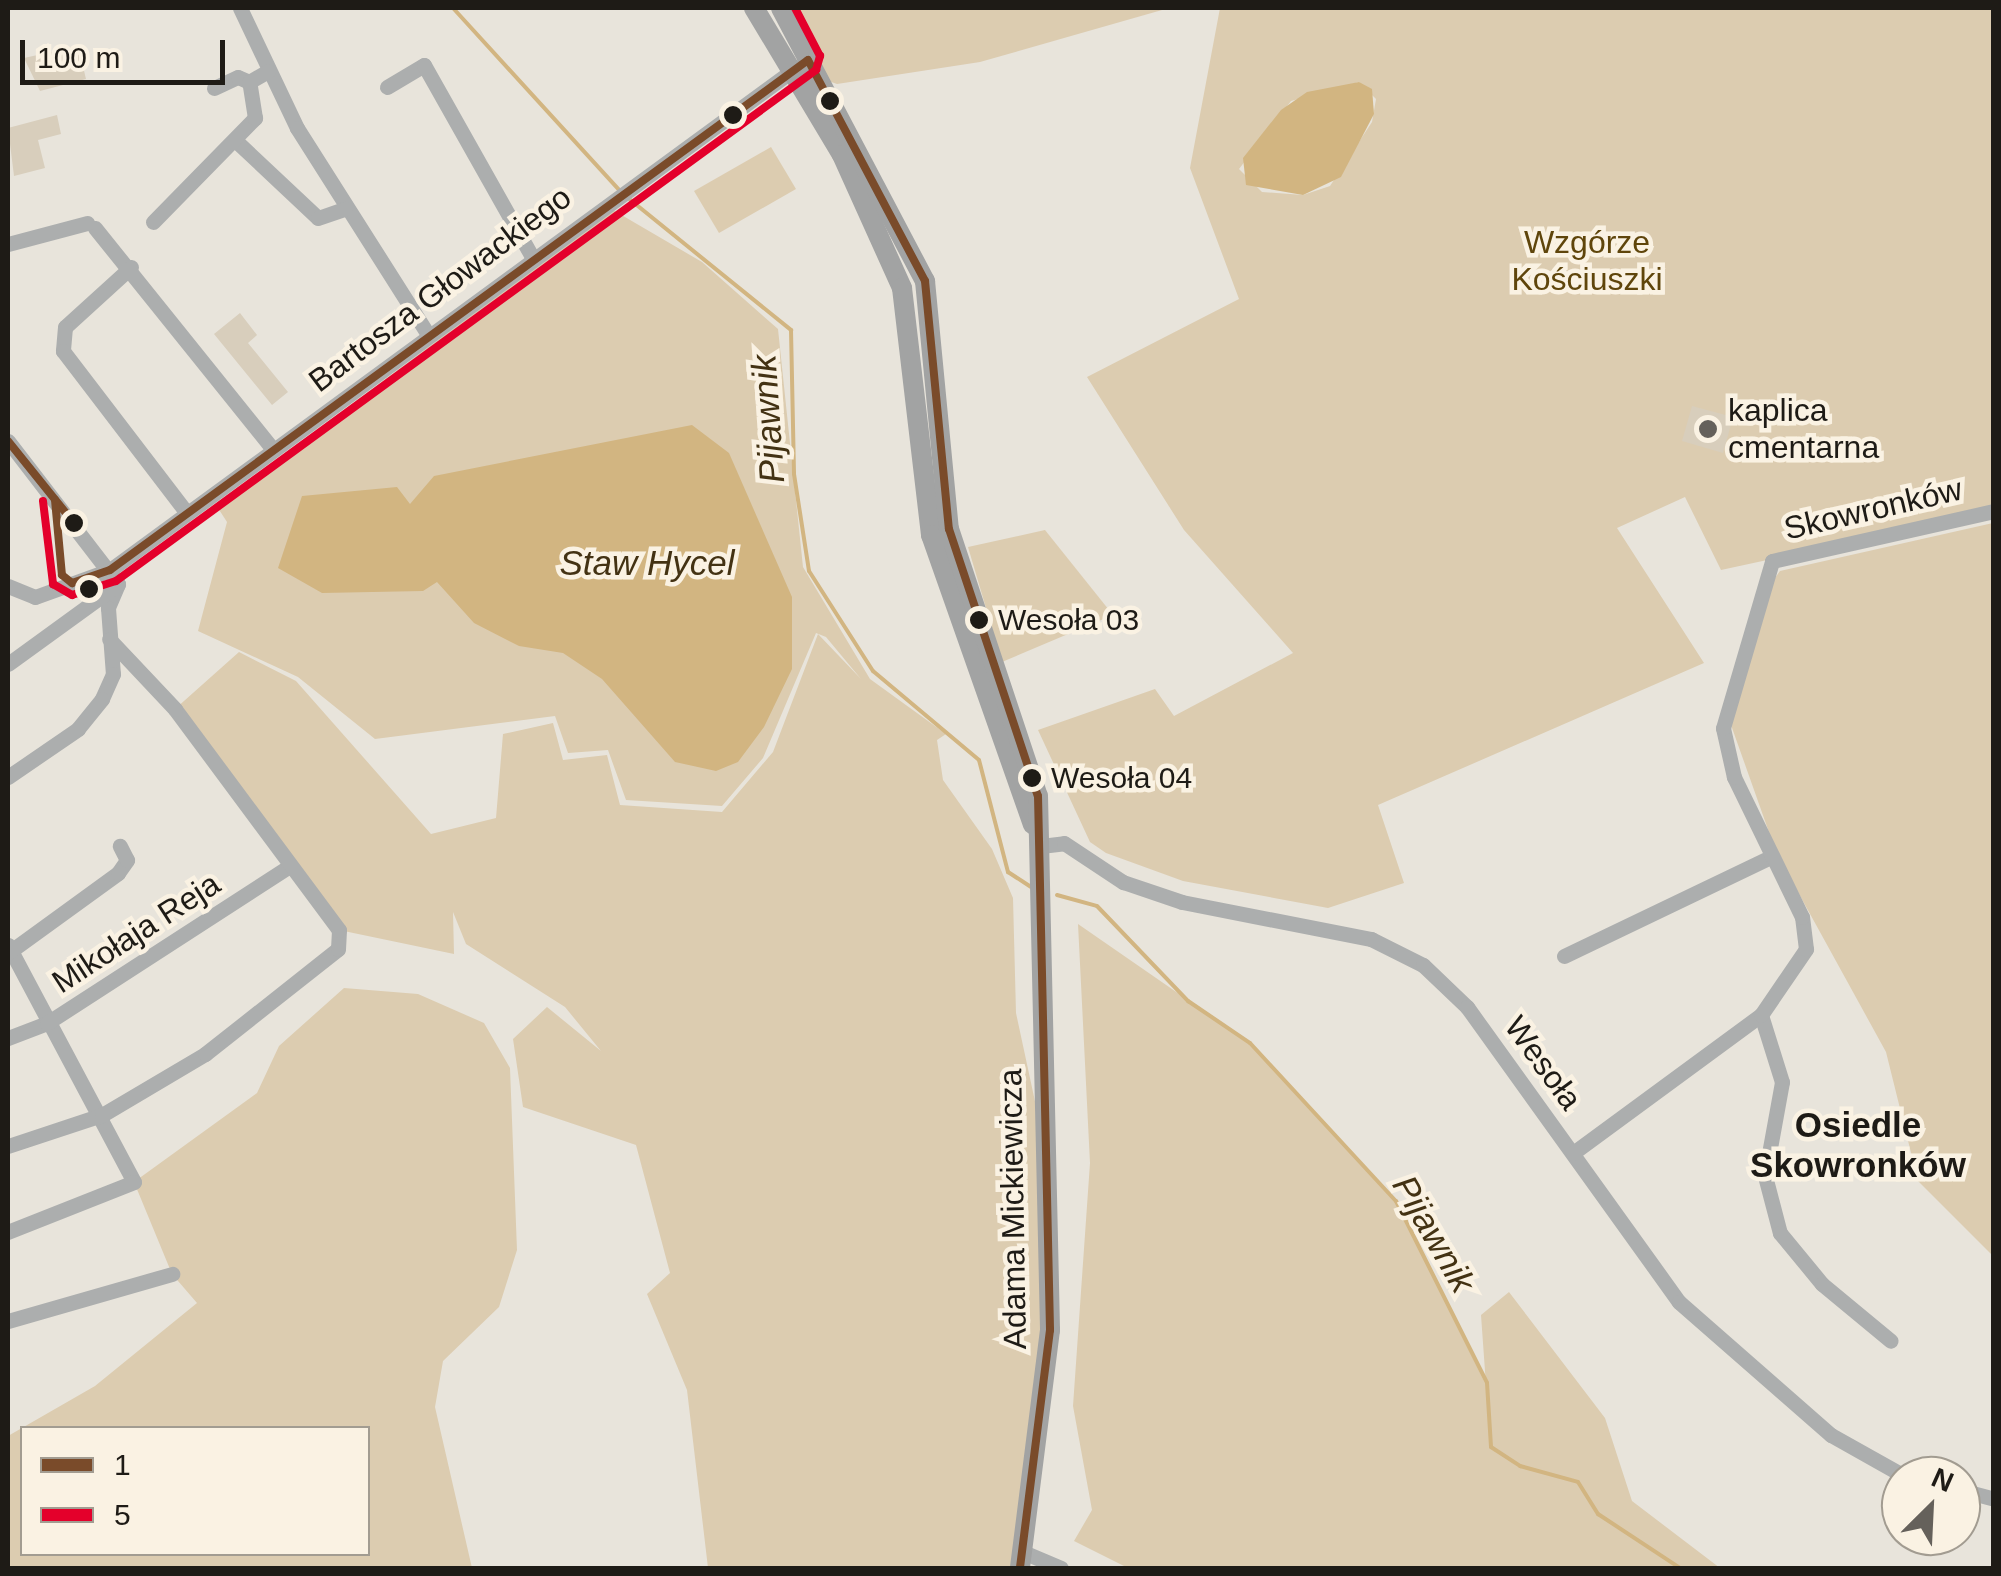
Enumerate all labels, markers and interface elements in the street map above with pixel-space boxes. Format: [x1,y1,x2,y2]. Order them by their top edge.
scale bar [25,20,230,82]
text: 100 m [37,41,120,74]
unlabelled marker [820,91,840,111]
unlabelled marker [723,105,743,125]
street label: Bartosza Głowackiego [301,178,579,400]
park label: Wzgórze Kościuszki [1511,224,1663,299]
water label: Pijawnik [743,354,793,484]
place label: kaplica cmentarna [1728,392,1879,467]
marker: kaplica cmentarna [1697,418,1719,440]
street label: Skowronków [1780,470,1966,548]
unlabelled marker [64,513,84,533]
water label: Staw Hycel [559,542,735,584]
unlabelled marker [79,579,99,599]
place label: Wesoła 03 [998,602,1139,638]
marker: Wesoła 03 [969,610,989,630]
place label: Wesoła 04 [1051,760,1192,796]
marker: Wesoła 04 [1022,768,1042,788]
street label: Mikołaja Reja [45,865,227,1001]
street label: Wesoła [1496,1009,1590,1117]
street label: Adama Mickiewicza [991,1068,1035,1350]
district label: Osiedle Skowronków [1750,1104,1966,1186]
water label: Pijawnik [1384,1168,1484,1300]
legend [20,1426,370,1556]
text: 1 [114,1448,131,1481]
north arrow [1881,1456,1981,1556]
text: N [1927,1462,1958,1498]
text: 5 [114,1498,131,1531]

